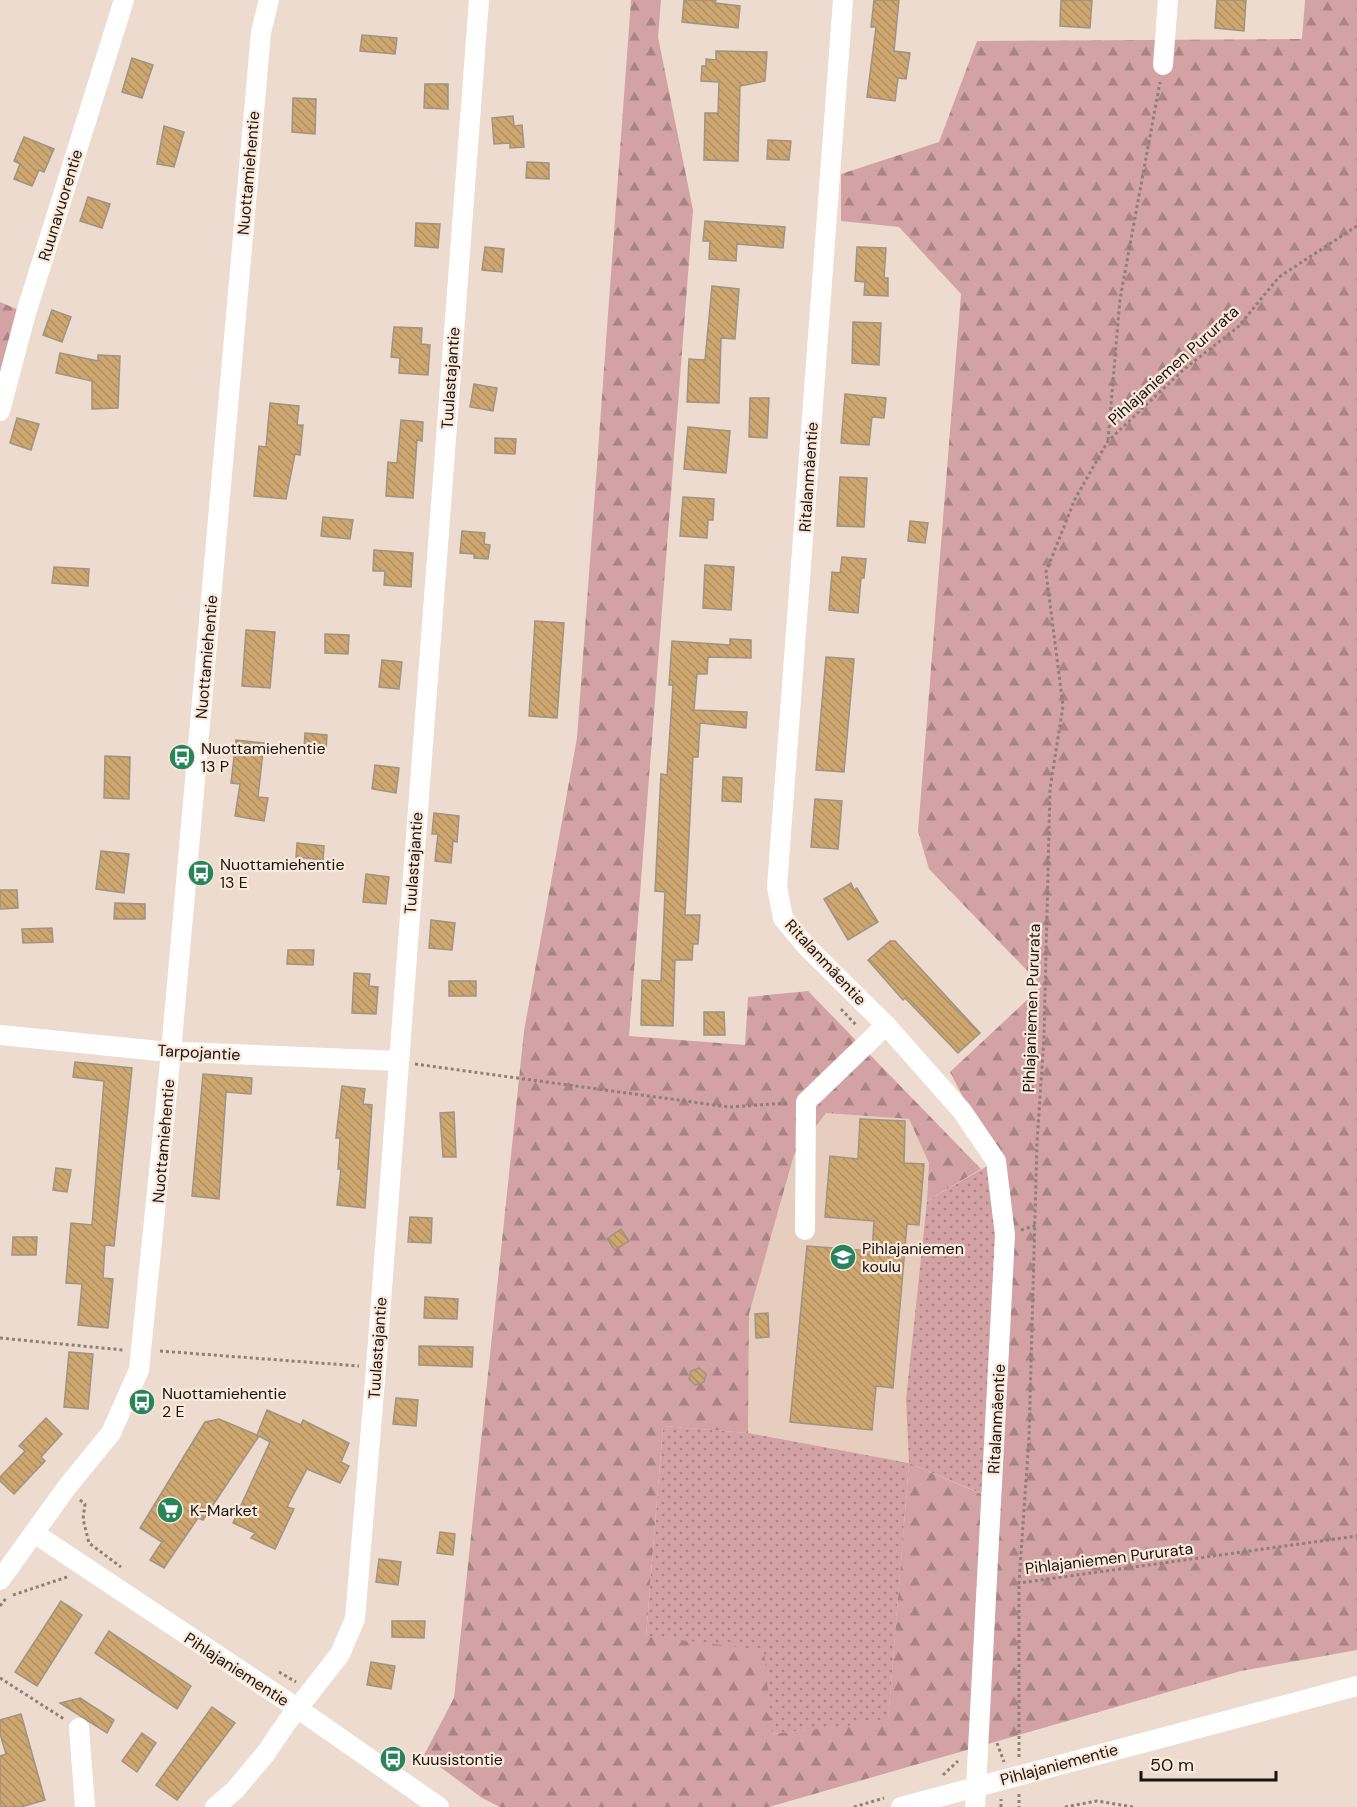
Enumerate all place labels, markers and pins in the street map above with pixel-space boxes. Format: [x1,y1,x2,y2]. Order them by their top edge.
place label: Nuottamiehentie 13 P [201,738,326,777]
bus stop icon: Nuottamiehentie 13 P [167,742,197,772]
place label: Nuottamiehentie 13 E [220,854,345,893]
bus stop icon: Nuottamiehentie 13 E [186,858,216,888]
place label: Pihlajaniemen koulu [862,1238,964,1277]
school or university icon: Pihlajaniemen koulu [828,1242,858,1272]
place label: Nuottamiehentie 2 E [162,1383,287,1422]
bus stop icon: Nuottamiehentie 2 E [127,1387,157,1417]
supermarket icon: K-Market [155,1495,185,1525]
place label: K-Market [190,1500,258,1521]
bus stop icon: Kuusistontie [378,1744,408,1774]
place label: Kuusistontie [412,1749,503,1770]

